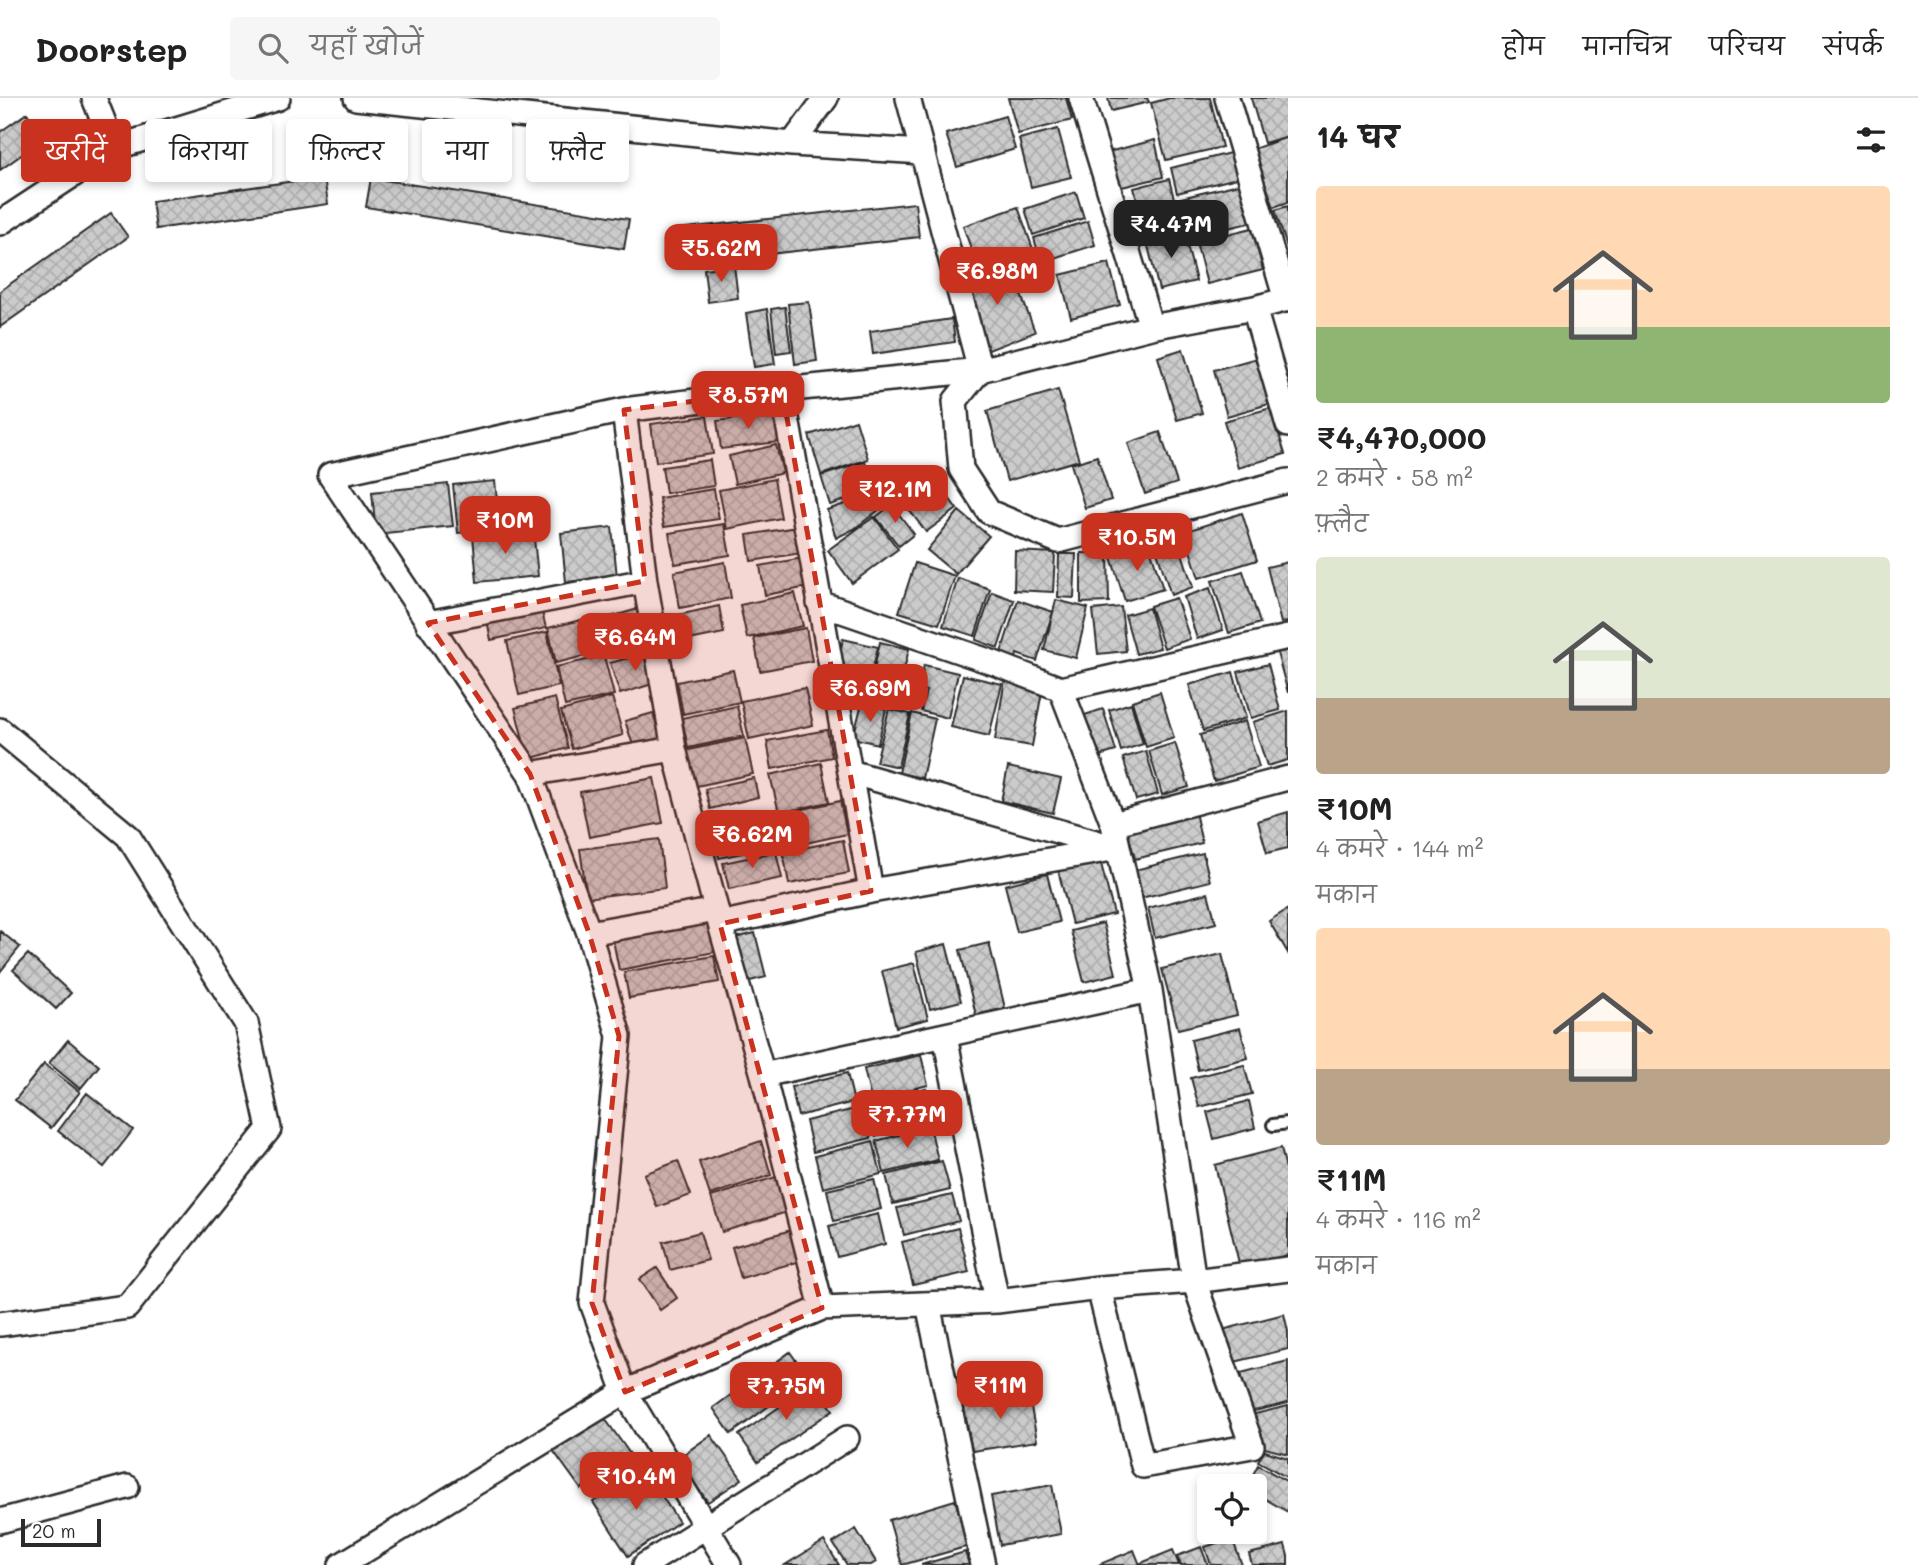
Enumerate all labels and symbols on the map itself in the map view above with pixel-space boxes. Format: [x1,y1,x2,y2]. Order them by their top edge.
pin: ₹4.47M [1114,200,1228,260]
pin: ₹5.62M [664,225,778,284]
pin: ₹6.98M [940,248,1054,307]
pin: ₹8.57M [691,372,805,431]
pin: ₹12.1M [838,466,952,525]
pin: ₹10M [464,496,546,556]
pin: ₹10.5M [1080,514,1194,573]
pin: ₹6.64M [578,614,692,673]
pin: ₹6.69M [813,664,927,724]
pin: ₹6.62M [695,810,809,870]
pin: ₹7.77M [850,1090,964,1150]
pin: ₹7.75M [729,1362,843,1422]
pin: ₹11M [959,1362,1041,1421]
pin: ₹10.4M [579,1452,693,1512]
scale bar [21,1516,102,1548]

